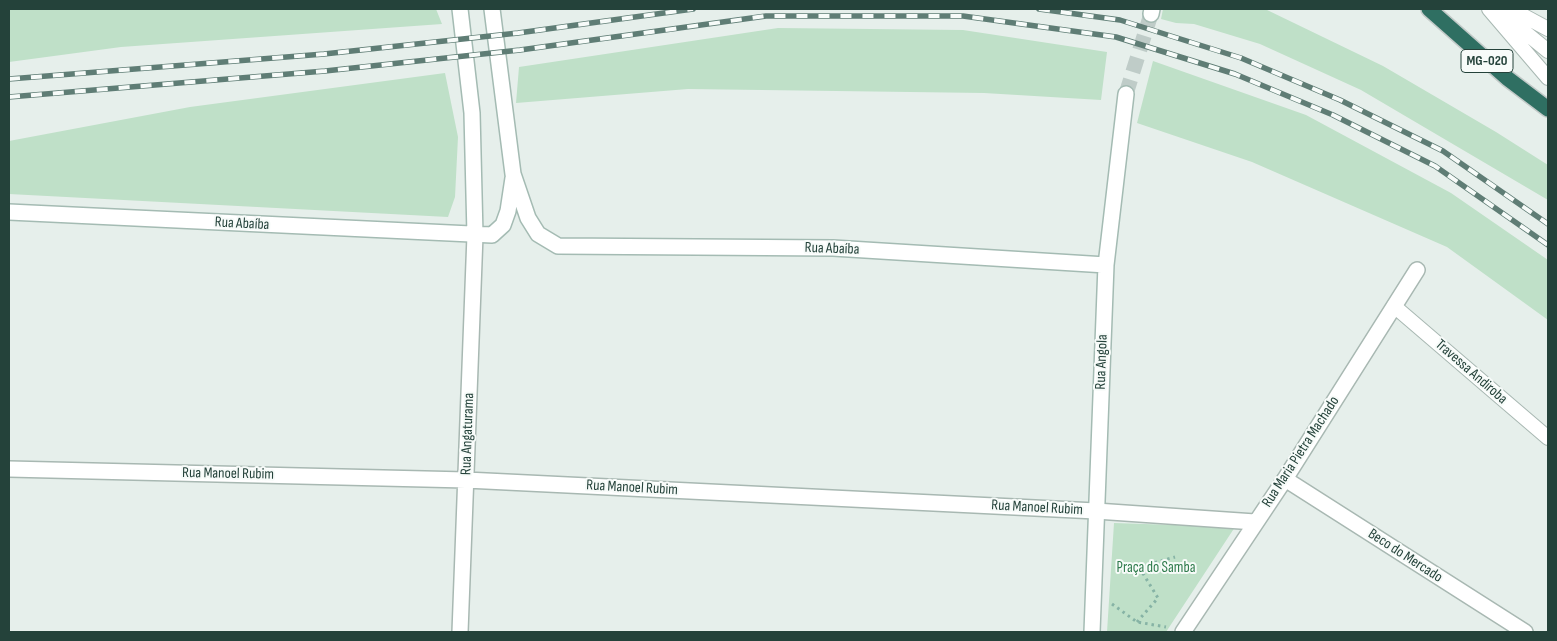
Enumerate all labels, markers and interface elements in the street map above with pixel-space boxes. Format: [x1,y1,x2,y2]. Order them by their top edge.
road number: MG-020 [1461,49,1513,72]
street label: Rua Abaíba [214,214,270,234]
street label: Rua Abaíba [804,239,860,259]
street label: Rua Angola [1092,334,1112,390]
street label: Travessa Andiroba [1431,336,1511,408]
street label: Rua Angaturama [458,393,478,475]
street label: Rua Maria Pietra Machado [1258,393,1344,511]
street label: Rua Manoel Rubim [182,464,274,484]
street label: Rua Manoel Rubim [586,477,678,499]
street label: Rua Manoel Rubim [991,497,1083,519]
street label: Beco do Mercado [1364,525,1446,587]
park label: Praça do Samba [1117,559,1195,577]

